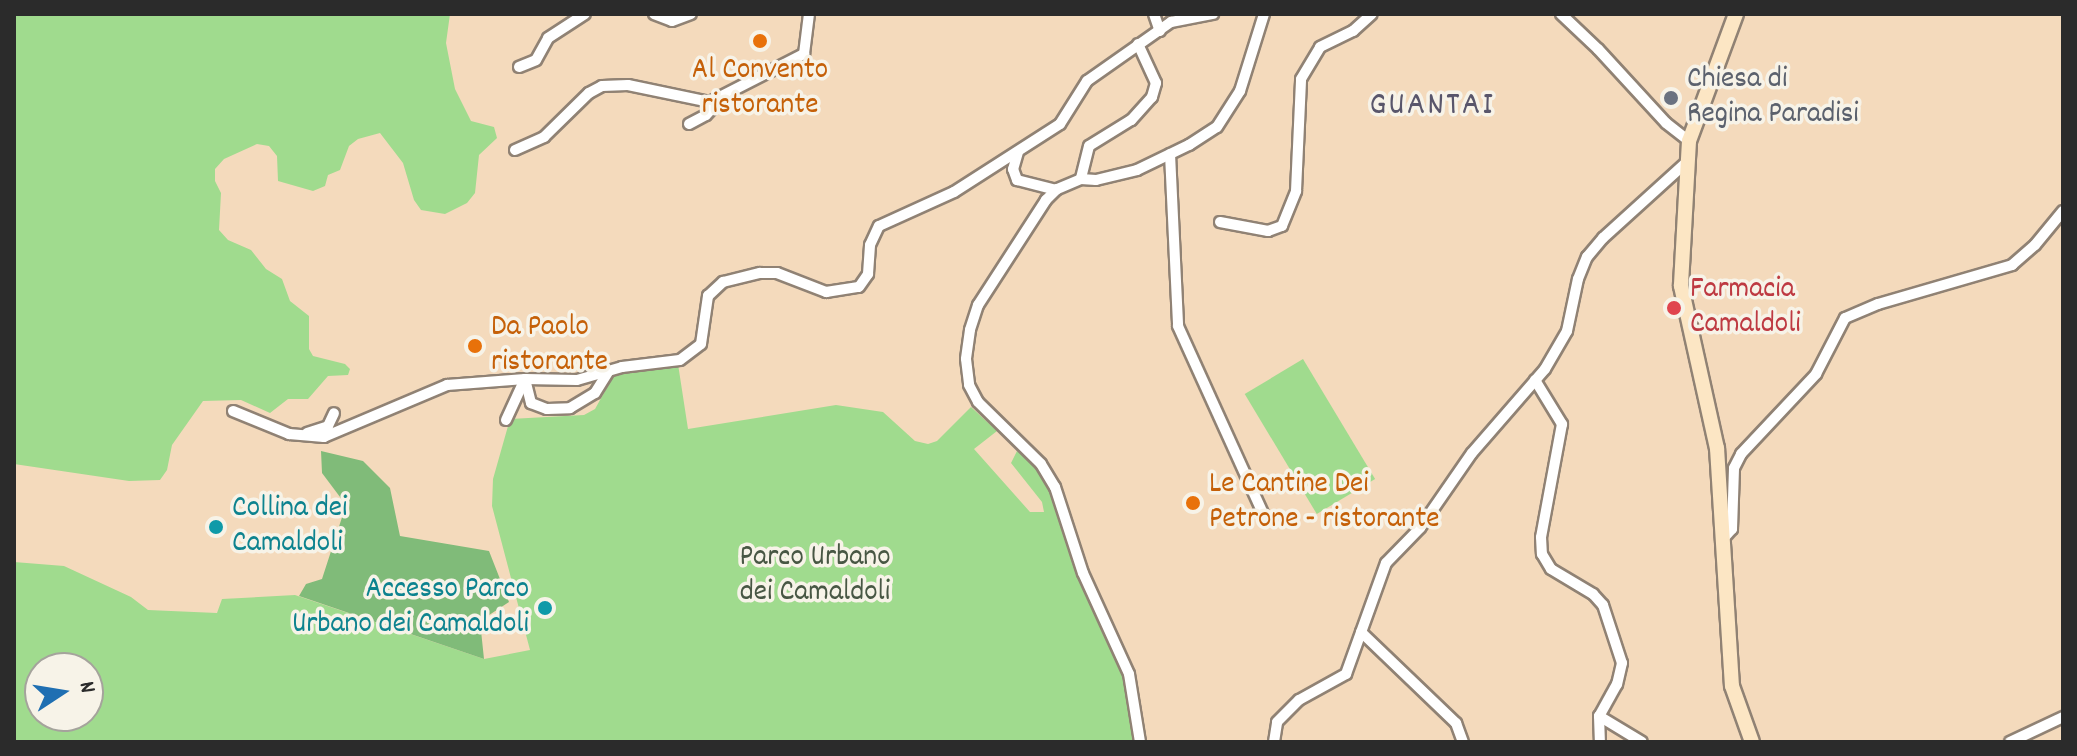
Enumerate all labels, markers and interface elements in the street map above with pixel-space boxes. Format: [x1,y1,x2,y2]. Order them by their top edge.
marker: Al Convento ristorante [751,32,769,50]
place label: Al Convento ristorante [692,54,828,124]
place label: Chiesa di Regina Paradisi [1687,63,1859,134]
district label: GUANTAI [1369,87,1495,127]
marker: Chiesa di Regina Paradisi [1662,89,1680,107]
place label: Farmacia Camaldoli [1690,273,1801,344]
marker: Farmacia Camaldoli [1665,299,1683,317]
place label: Da Paolo ristorante [491,311,608,382]
marker: Da Paolo ristorante [466,337,484,355]
place label: Le Cantine Dei Petrone - ristorante [1209,468,1439,538]
place label: Collina dei Camaldoli [232,492,347,562]
marker: Le Cantine Dei Petrone - ristorante [1184,494,1202,512]
marker: Collina dei Camaldoli [207,518,225,536]
park label: Parco Urbano dei Camaldoli [740,541,890,612]
place label: Accesso Parco Urbano dei Camaldoli [292,573,529,644]
marker: Accesso Parco Urbano dei Camaldoli [536,599,554,617]
north arrow [24,652,104,732]
text: N [70,679,102,696]

